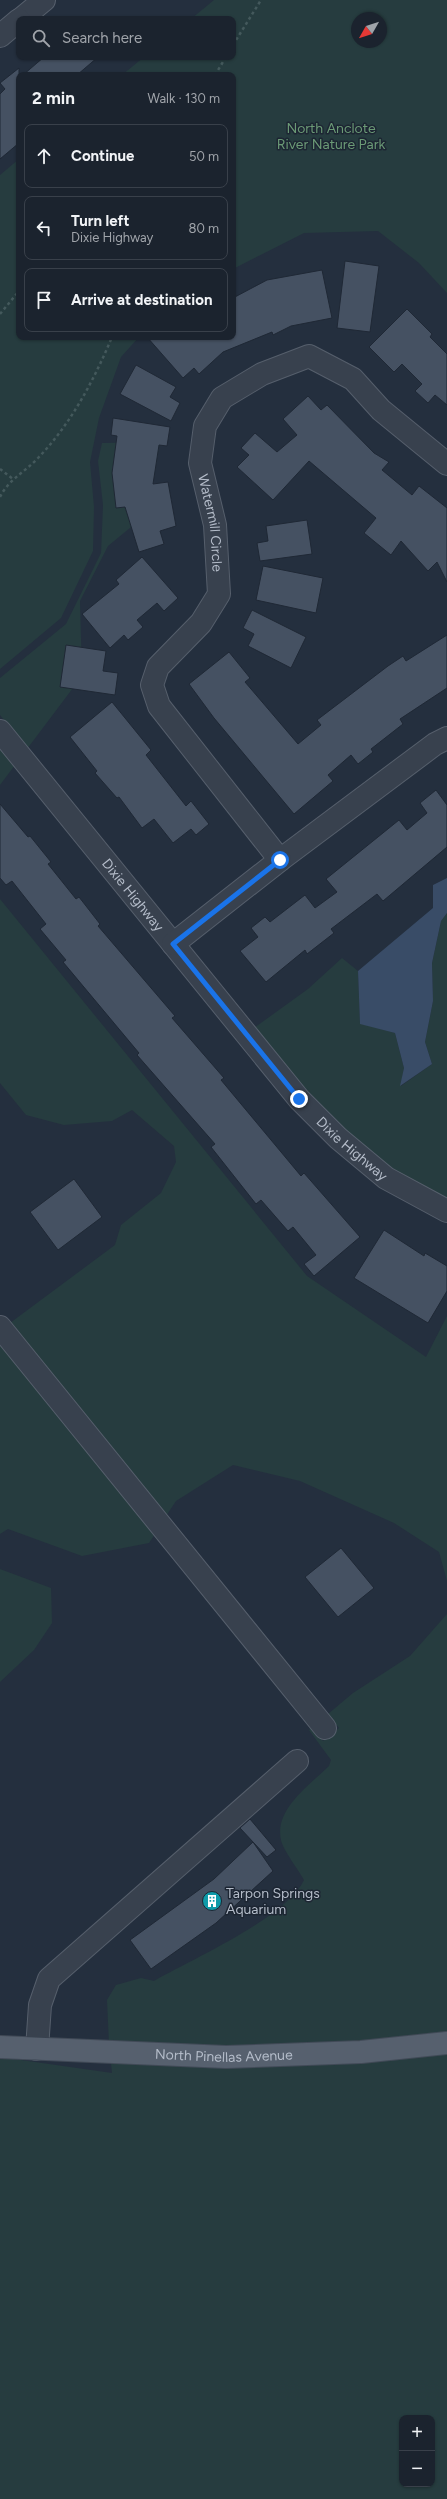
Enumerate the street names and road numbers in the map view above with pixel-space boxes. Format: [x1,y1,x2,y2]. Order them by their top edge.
street label: Watermill Circle [194,473,226,573]
street label: Dixie Highway [98,855,168,935]
street label: Dixie Highway [313,1113,391,1185]
street label: North Pinellas Avenue [155,2046,293,2066]

